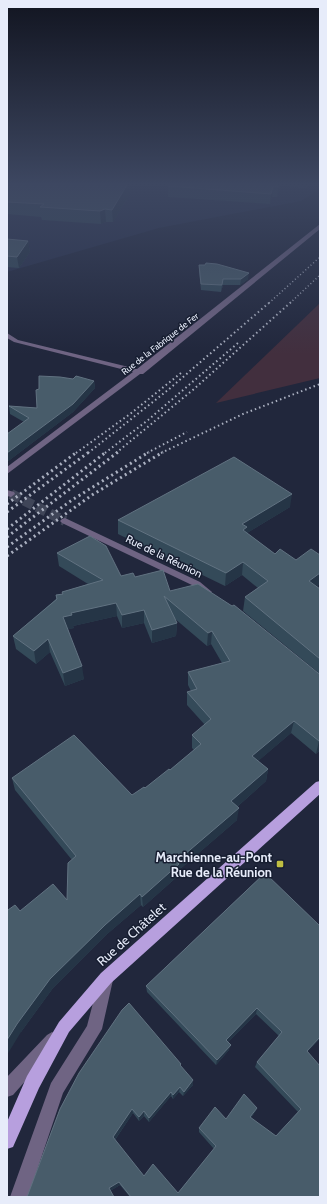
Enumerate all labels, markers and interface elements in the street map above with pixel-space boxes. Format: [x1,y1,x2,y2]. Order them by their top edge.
street label: Rue de la Fabrique de Fer [119,310,201,377]
street label: Rue de la Réunion [123,531,205,581]
place label: Marchienne-au-Pont Rue de la Réunion [156,849,273,880]
marker: Marchienne-au-Pont Rue de la Réunion [275,859,285,869]
street label: Rue de Châtelet [93,899,169,969]

